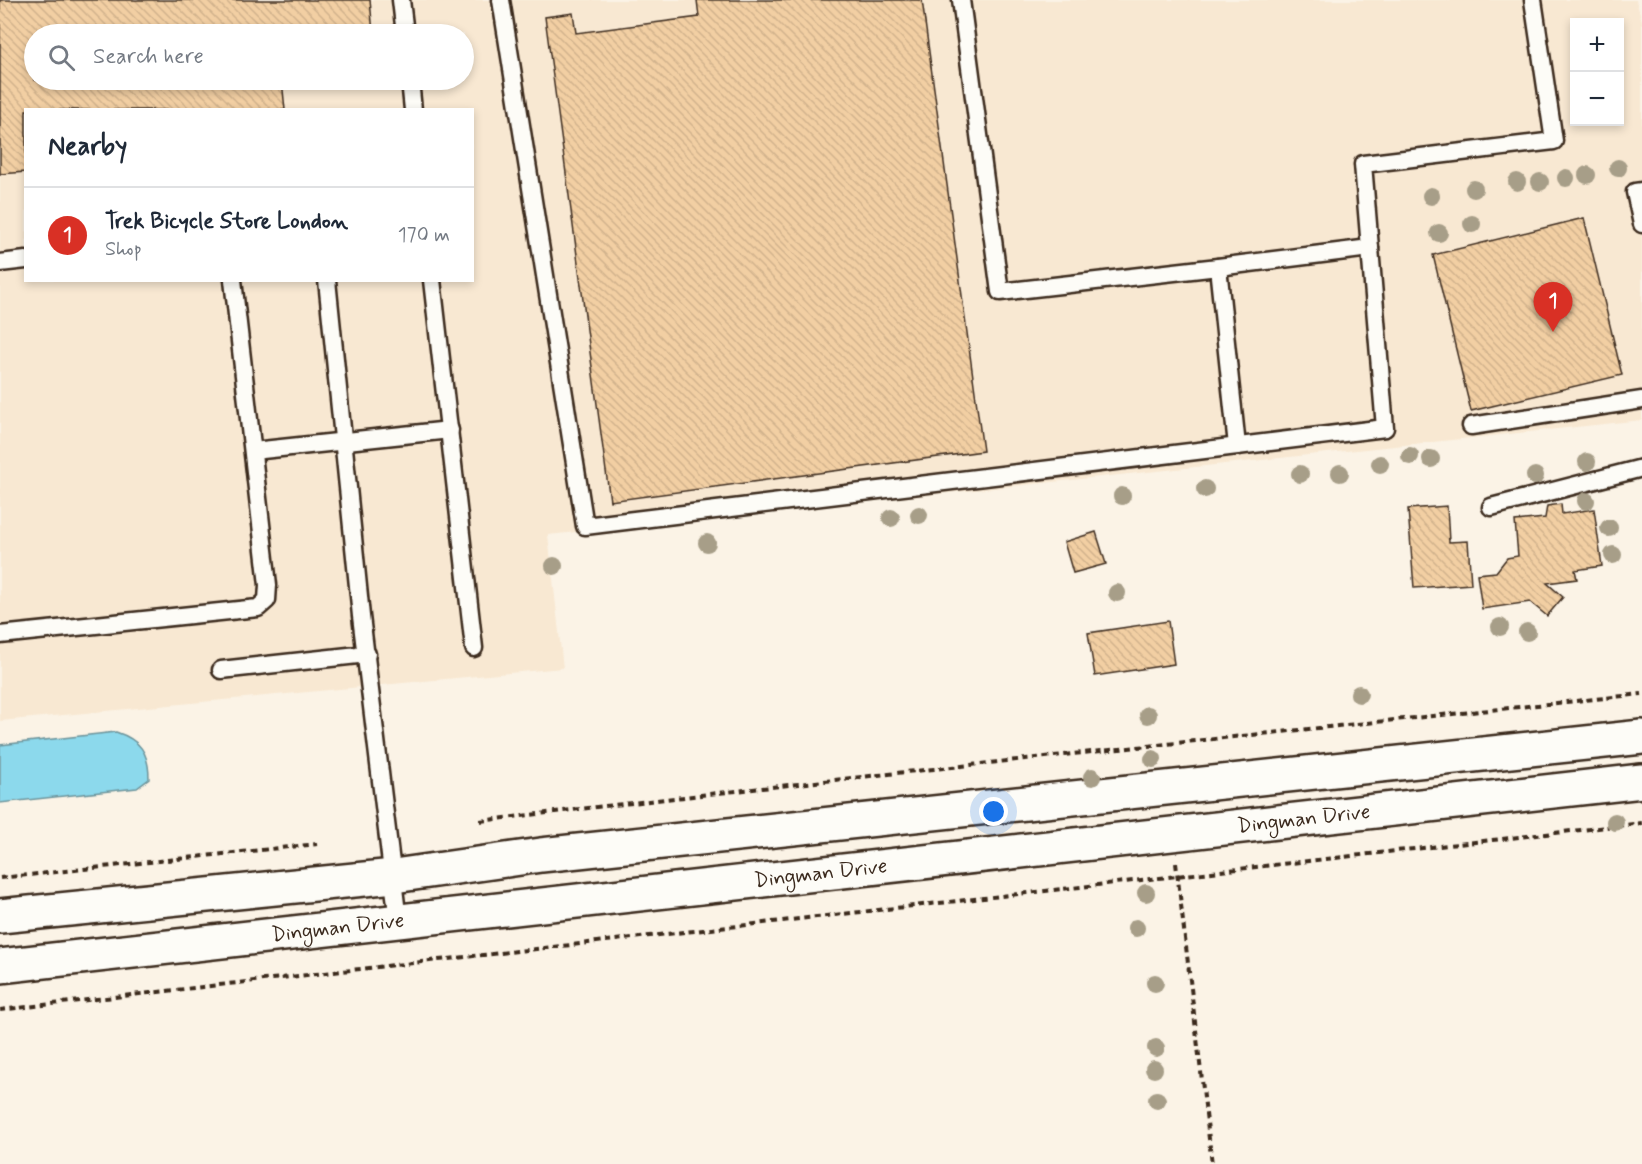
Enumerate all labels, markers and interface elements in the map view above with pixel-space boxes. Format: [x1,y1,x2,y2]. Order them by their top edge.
map controls [1570,18,1624,126]
button: + [1570,18,1624,72]
search box [24,24,474,90]
icon: search [45,41,78,74]
text: Search here [93,43,204,71]
button: − [1570,72,1624,126]
text: Nearby [48,130,127,164]
text: Trek Bicycle Store London [105,208,348,236]
text: 1 [63,222,72,249]
text: 170 m [398,222,450,249]
text: Shop [105,236,142,263]
pin: 1 [1534,282,1572,332]
your location [979,797,1008,826]
street label: Dingman Drive [1236,798,1372,841]
street label: Dingman Drive [753,852,889,895]
street label: Dingman Drive [270,907,406,949]

